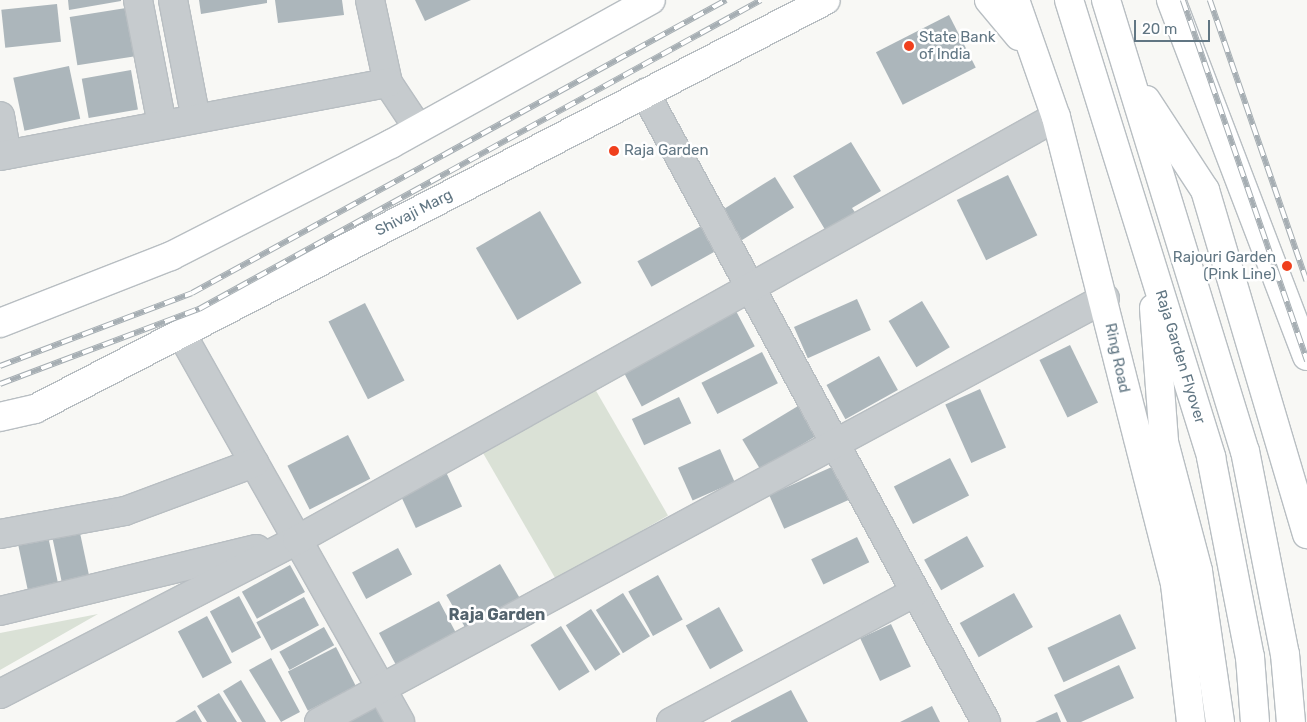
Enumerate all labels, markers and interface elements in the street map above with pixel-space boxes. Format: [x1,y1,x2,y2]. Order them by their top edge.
scale bar [1137,10,1213,42]
text: 20 m [1142,20,1177,38]
place label: State Bank of India [919,28,995,63]
marker: State Bank of India [903,40,915,52]
place label: Raja Garden [624,142,708,160]
marker: Raja Garden [608,145,620,157]
street label: Shivaji Marg [372,186,456,240]
place label: Rajouri Garden (Pink Line) [1173,248,1276,283]
marker: Rajouri Garden (Pink Line) [1280,259,1294,273]
street label: Raja Garden Flyover [1151,288,1209,426]
street label: Ring Road [1101,322,1133,394]
district label: Raja Garden [449,605,545,625]

